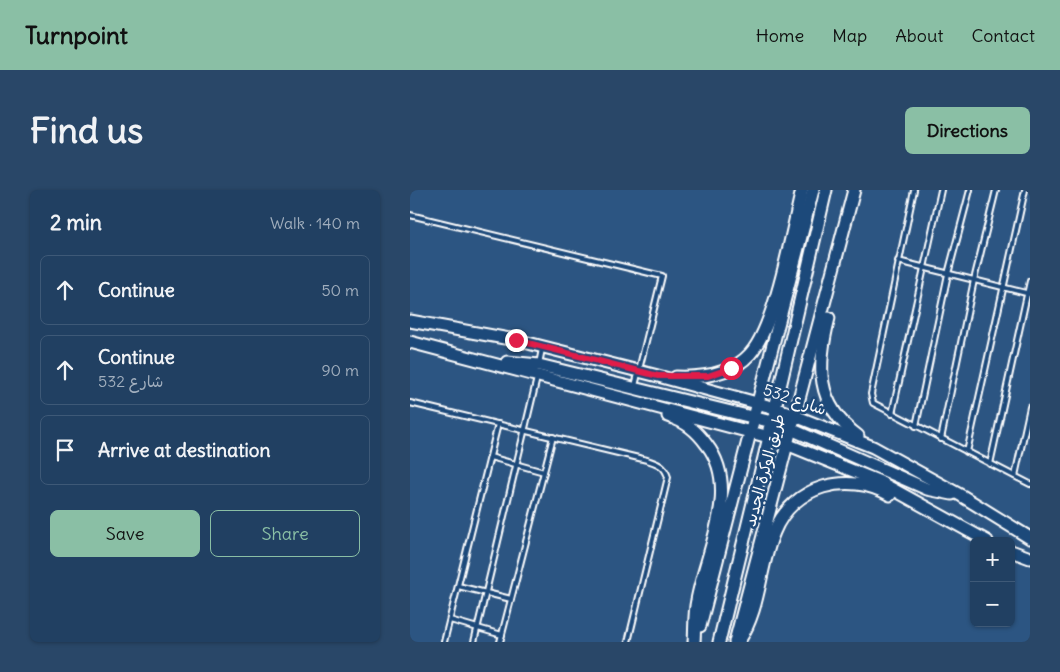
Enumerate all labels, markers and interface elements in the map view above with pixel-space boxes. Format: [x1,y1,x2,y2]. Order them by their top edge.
text: Turnpoint [25,20,128,50]
text: Home [756,24,804,47]
text: Map [832,24,867,47]
text: About [895,24,943,47]
text: Contact [971,24,1035,47]
button: Directions [905,107,1030,154]
text: Find us [30,108,143,152]
text: 2 min [50,209,102,236]
text: Walk · 140 m [270,213,360,233]
icon: ahead [51,276,79,304]
text: Continue [98,278,175,302]
text: 50 m [321,280,359,300]
route end [505,329,528,352]
text: Continue [98,345,175,369]
icon: ahead [51,356,79,384]
route start [720,357,743,380]
text: 90 m [321,360,359,380]
text: شارع 532 [98,371,164,391]
street label: شارع 532 [760,379,829,421]
street label: طريق الوكرة الجديد [739,411,790,529]
icon: arrive [51,436,79,464]
text: Arrive at destination [98,438,271,462]
button: Save [50,510,200,557]
button: Share [210,510,360,557]
map controls [970,537,1015,627]
button: + [970,537,1015,582]
button: − [970,582,1015,627]

